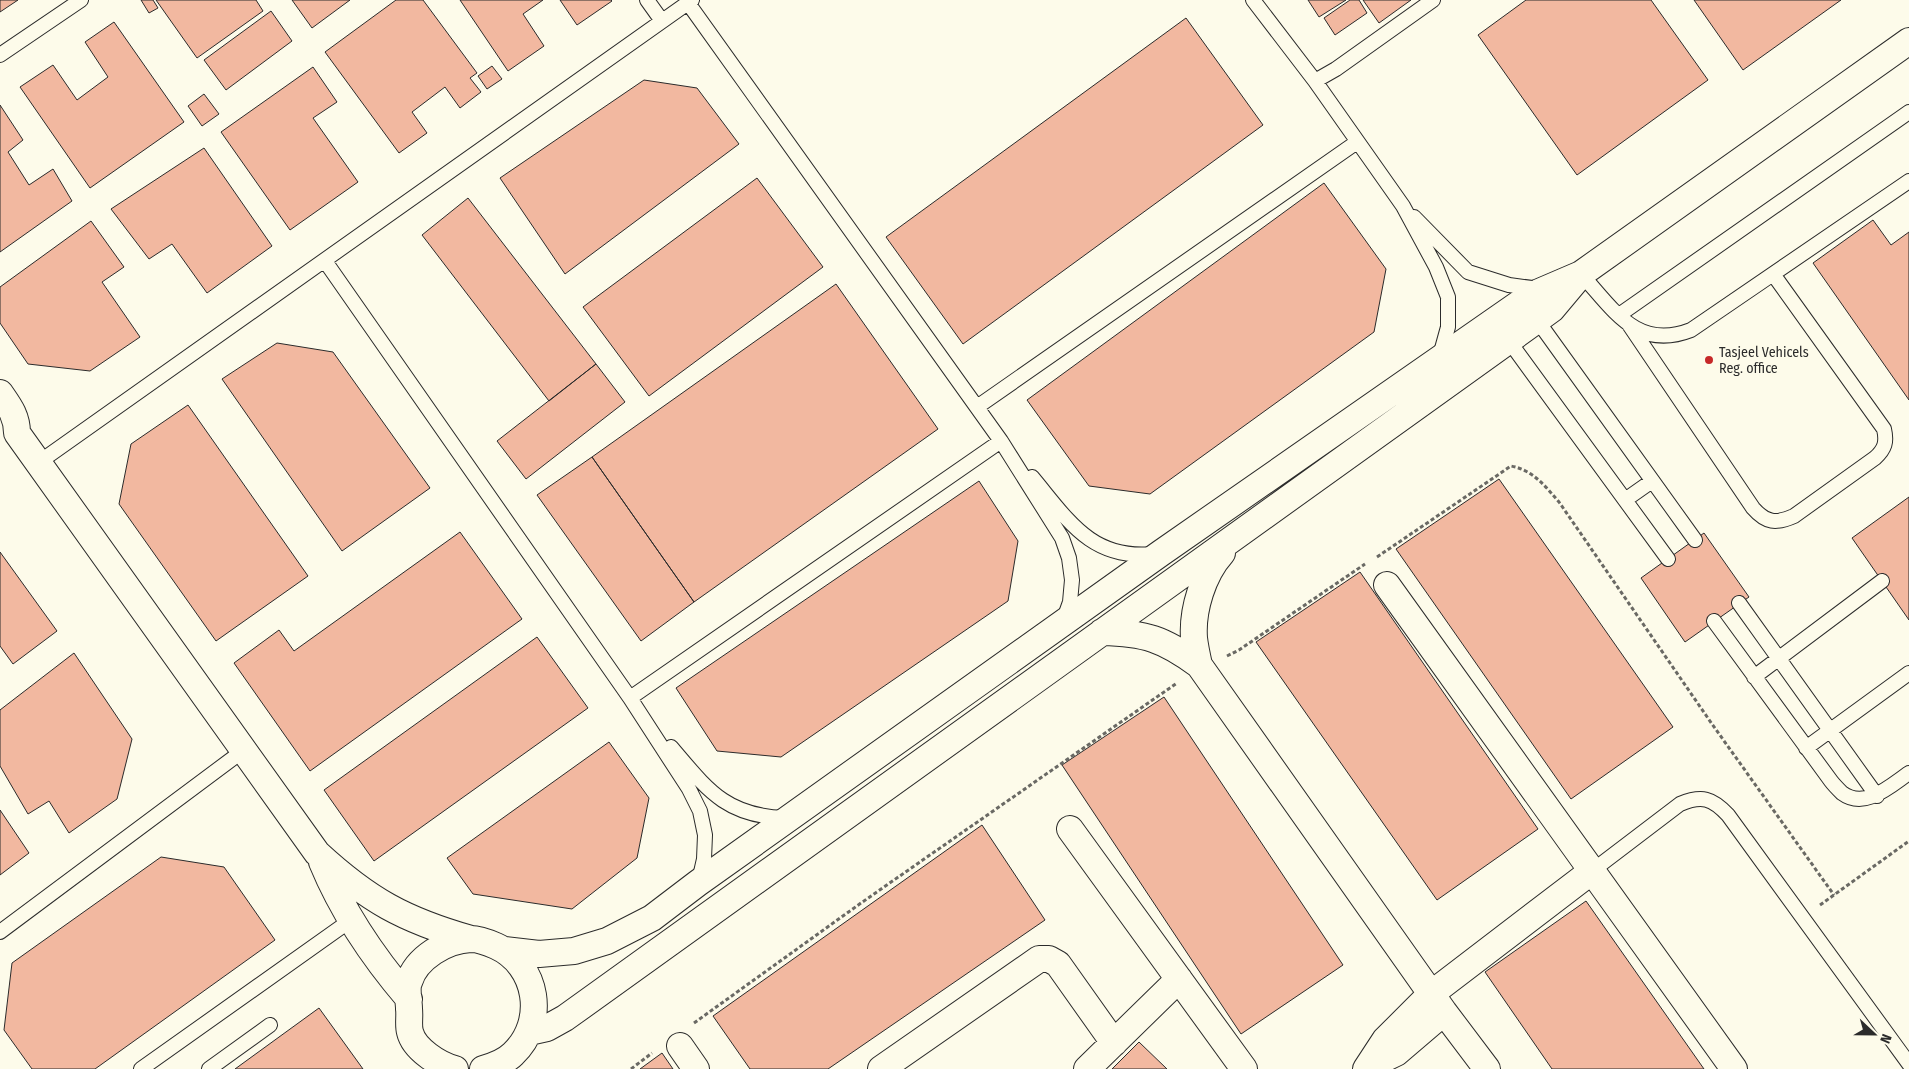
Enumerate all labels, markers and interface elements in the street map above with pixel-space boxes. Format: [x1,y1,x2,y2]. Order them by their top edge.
place label: Tasjeel Vehicels Reg. office [1719,344,1809,377]
marker: Tasjeel Vehicels Reg. office [1703,354,1715,366]
north arrow [1849,1009,1899,1059]
text: N [1876,1032,1895,1046]

